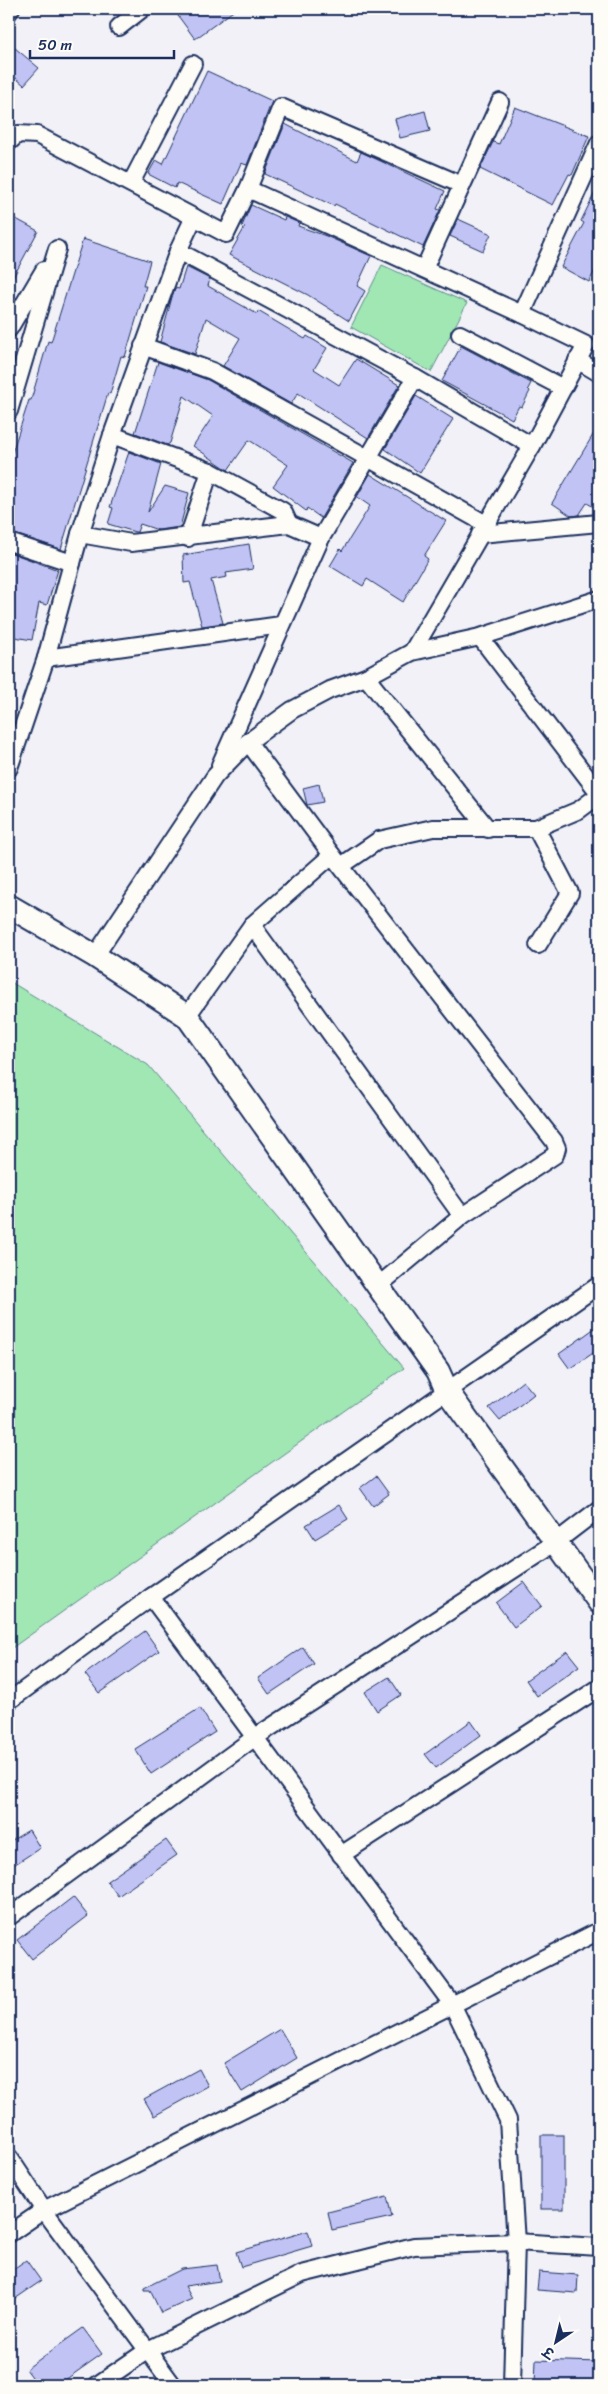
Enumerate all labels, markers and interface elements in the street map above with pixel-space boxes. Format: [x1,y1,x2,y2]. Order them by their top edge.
scale bar [30,28,174,60]
text: 50 m [38,32,73,58]
north arrow [530,2316,580,2366]
text: उ [536,2338,561,2366]

